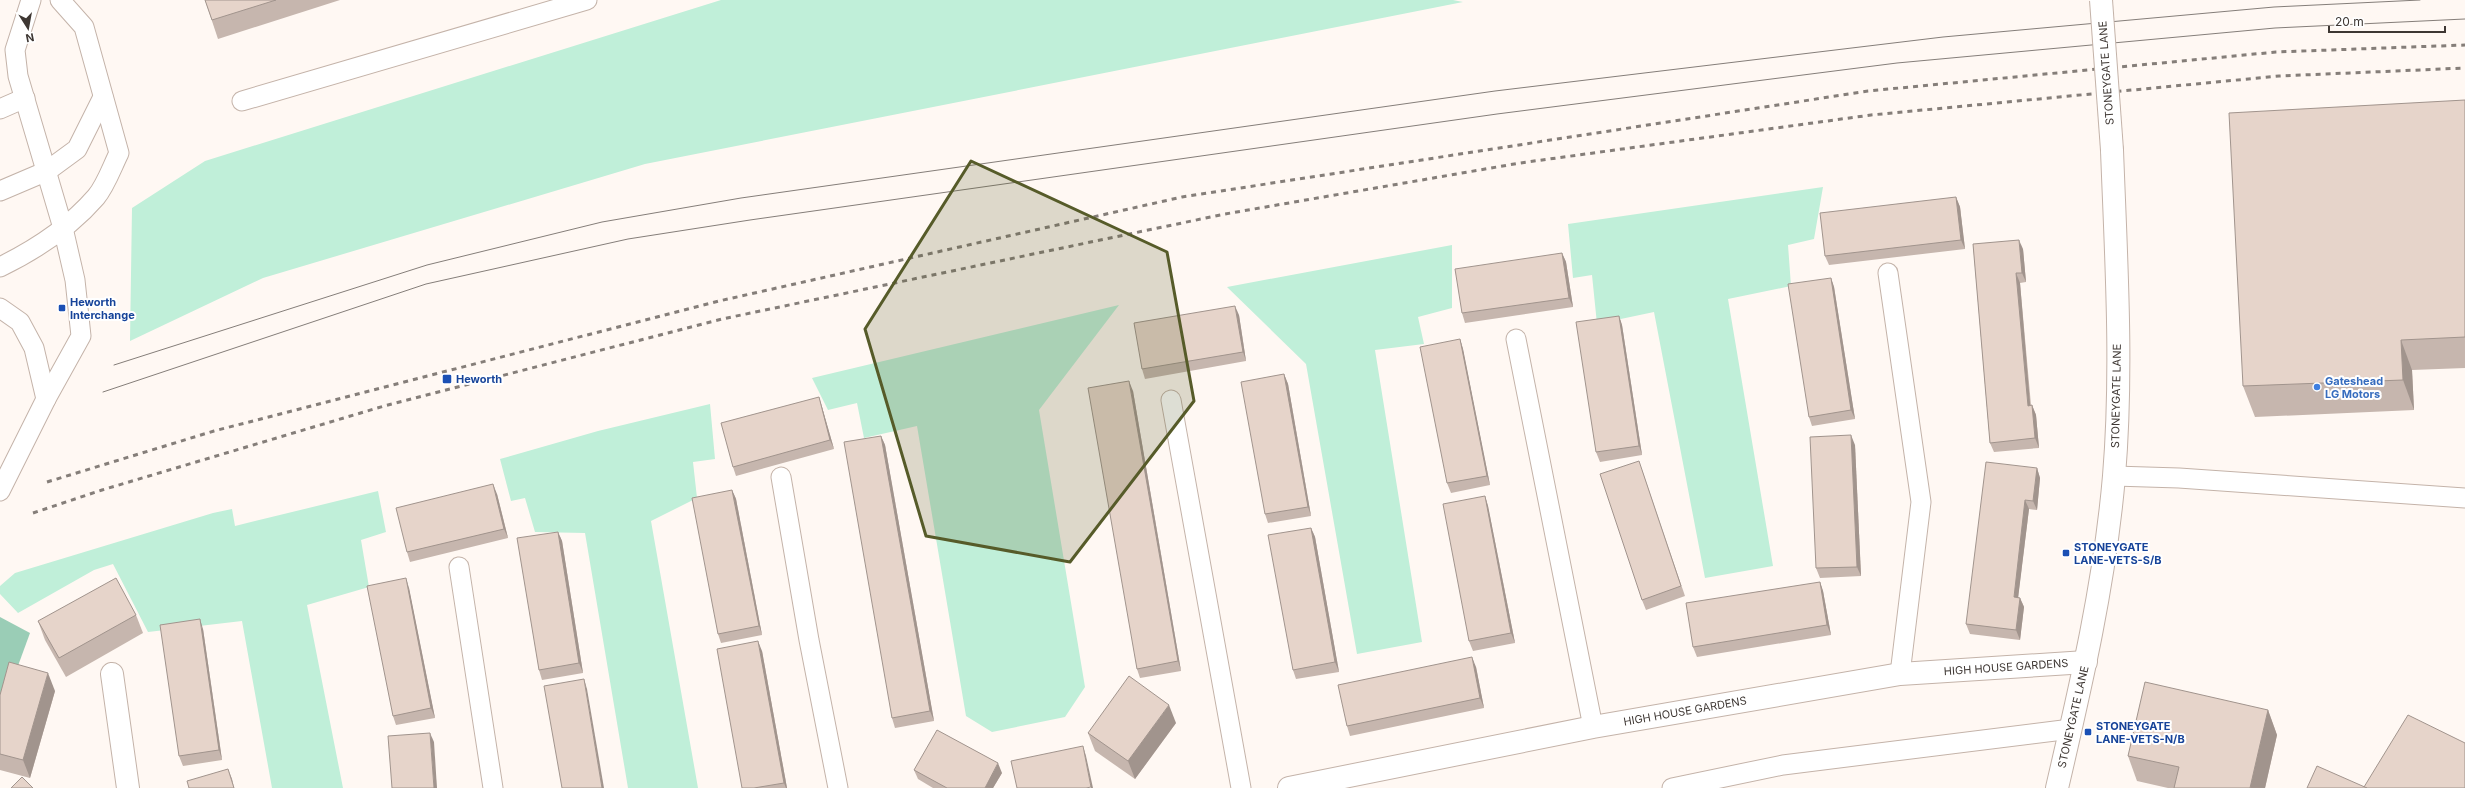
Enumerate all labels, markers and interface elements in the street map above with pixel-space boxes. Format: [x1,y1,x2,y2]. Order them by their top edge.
north arrow [8,8,48,48]
scale bar [2329,8,2445,34]
text: 20 m [2335,14,2364,29]
street label: STONEYGATE LANE [2095,20,2117,126]
text: N [24,30,35,45]
place label: Heworth Interchange [70,295,135,322]
marker: Heworth Interchange [57,303,67,313]
street label: STONEYGATE LANE [2108,344,2124,448]
place label: Heworth [456,372,502,386]
marker: Heworth [441,373,453,385]
place label: Gateshead LG Motors [2325,374,2383,401]
marker: Gateshead LG Motors [2312,382,2322,392]
place label: STONEYGATE LANE-VETS-S/B [2074,540,2161,567]
marker: STONEYGATE LANE-VETS-S/B [2061,548,2071,558]
street label: HIGH HOUSE GARDENS [1943,656,2069,678]
street label: STONEYGATE LANE [2054,665,2092,769]
street label: HIGH HOUSE GARDENS [1622,693,1748,729]
place label: STONEYGATE LANE-VETS-N/B [2096,719,2185,746]
marker: STONEYGATE LANE-VETS-N/B [2083,727,2093,737]

